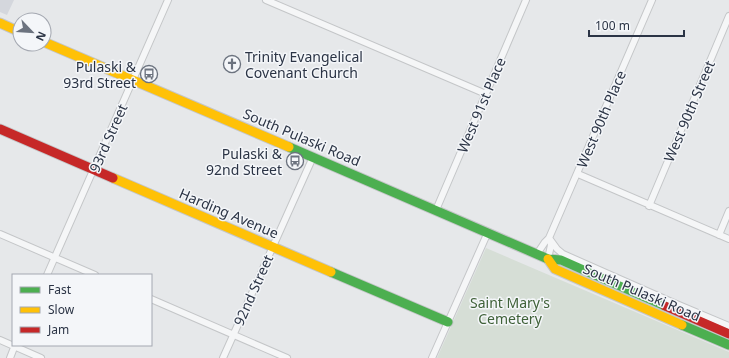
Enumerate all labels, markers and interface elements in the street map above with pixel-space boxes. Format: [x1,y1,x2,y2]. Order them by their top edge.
north arrow [12,12,52,52]
scale bar [589,12,684,38]
text: 100 m [595,17,630,34]
text: N [33,29,50,44]
place label: Trinity Evangelical Covenant Church [245,47,363,82]
church icon: Trinity Evangelical Covenant Church [222,54,242,74]
street label: West 91st Place [452,54,510,156]
place label: Pulaski & 93rd Street [63,57,137,92]
street label: West 90th Street [659,57,719,165]
bus stop icon: Pulaski & 93rd Street [139,64,159,84]
street label: West 90th Place [572,67,630,171]
street label: 93rd Street [85,101,131,175]
street label: South Pulaski Road [240,104,364,170]
place label: Pulaski & 92nd Street [206,144,283,179]
bus stop icon: Pulaski & 92nd Street [285,151,305,171]
street label: Harding Avenue [176,184,282,242]
street label: 92nd Street [229,251,277,329]
street label: South Pulaski Road [580,259,704,325]
legend [12,274,152,346]
text: Fast [48,281,72,298]
park label: Saint Mary's Cemetery [470,293,550,328]
text: Slow [48,301,75,318]
text: Jam [47,321,69,338]

